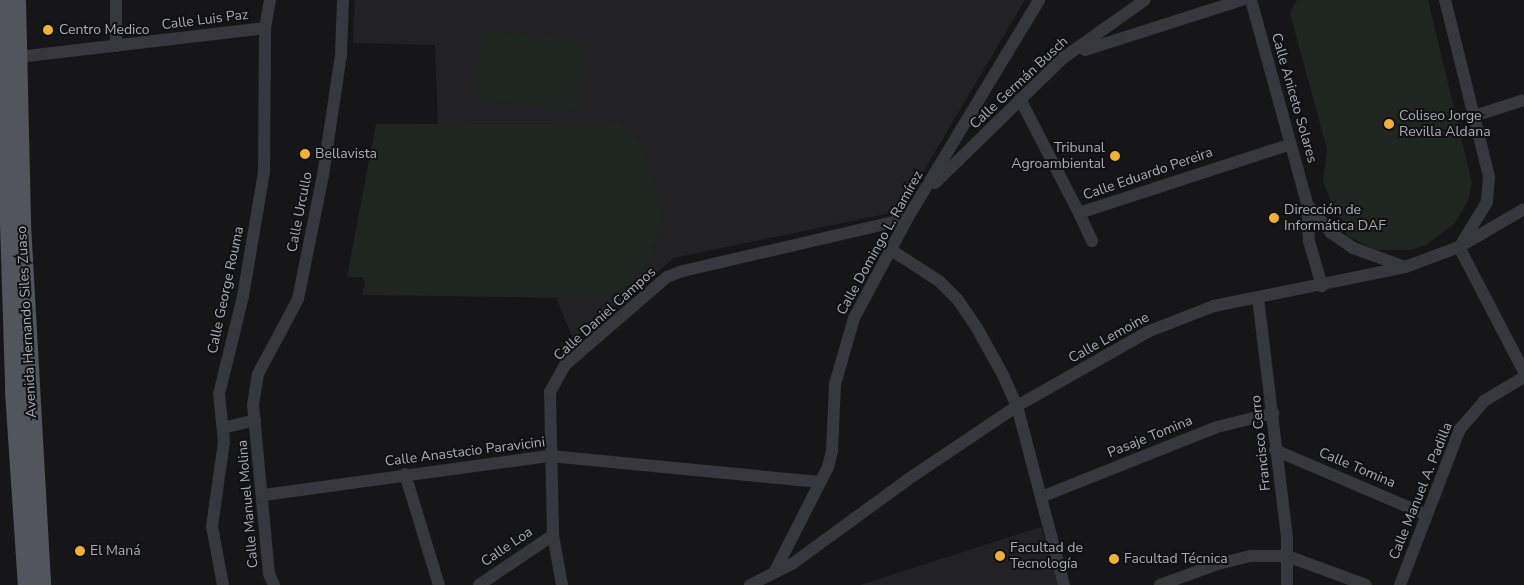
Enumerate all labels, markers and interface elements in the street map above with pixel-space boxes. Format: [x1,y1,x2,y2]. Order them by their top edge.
street label: Calle Luis Paz [161,6,249,34]
place label: Centro Medico [59,22,149,38]
marker: Centro Medico [41,23,55,37]
street label: Calle Aniceto Solares [1267,31,1321,165]
street label: Calle Germán Busch [966,33,1072,133]
place label: Coliseo Jorge Revilla Aldana [1399,108,1491,140]
marker: Coliseo Jorge Revilla Aldana [1383,118,1395,130]
place label: Tribunal Agroambiental [1011,140,1105,172]
street label: Calle Eduardo Pereira [1081,144,1215,204]
place label: Bellavista [315,146,377,162]
marker: Bellavista [299,148,311,160]
marker: Tribunal Agroambiental [1109,150,1121,162]
street label: Calle Domingo L. Ramírez [833,168,927,318]
street label: Calle Urcullo [284,170,316,254]
place label: Dirección de Informática DAF [1284,202,1386,234]
marker: Dirección de Informática DAF [1268,212,1280,224]
street label: Calle George Rouma [204,225,248,355]
street label: Avenida Hernando Siles Zuaso [14,226,40,418]
street label: Calle Daniel Campos [551,264,659,364]
street label: Calle Lemoine [1066,309,1152,367]
street label: Francisco Cerro [1248,394,1274,492]
street label: Pasaje Tomina [1105,412,1195,462]
street label: Calle Manuel A. Padilla [1386,420,1456,562]
street label: Calle Anastacio Paravicini [384,434,546,470]
street label: Calle Manuel Molina [234,439,262,569]
street label: Calle Tomina [1316,444,1398,492]
street label: Calle Loa [478,524,536,570]
place label: Facultad de Tecnología [1010,540,1083,572]
place label: El Maná [90,543,141,559]
marker: El Maná [74,545,86,557]
marker: Facultad de Tecnología [994,550,1006,562]
place label: Facultad Técnica [1124,551,1228,567]
marker: Facultad Técnica [1108,553,1120,565]

